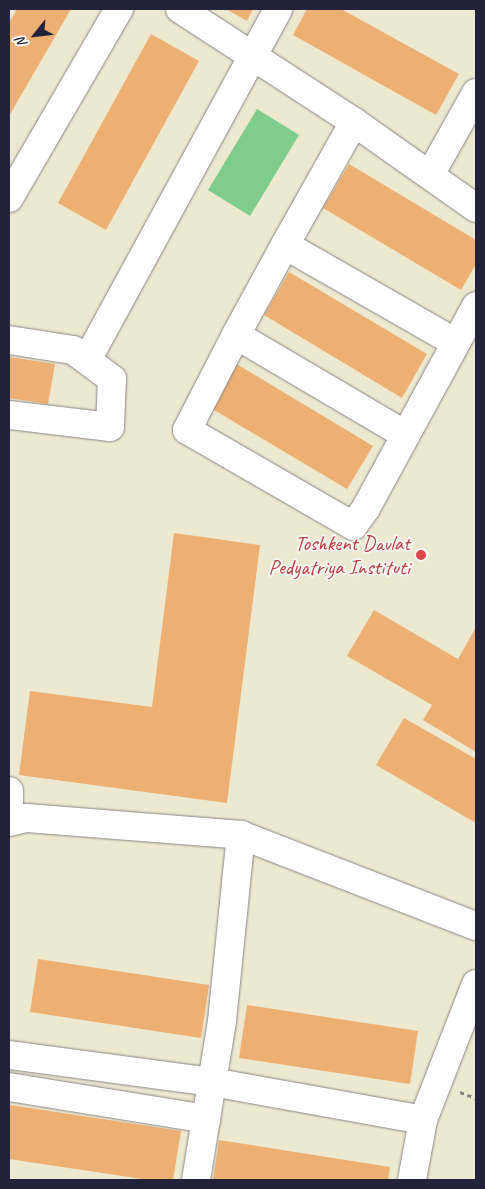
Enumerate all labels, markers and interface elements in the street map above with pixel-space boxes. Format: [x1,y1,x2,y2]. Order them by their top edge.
north arrow [10,10,60,60]
text: N [12,35,31,50]
place label: Toshkent Davlat Pedyatriya Instituti [269,530,410,580]
marker: Toshkent Davlat Pedyatriya Instituti [414,548,428,562]

